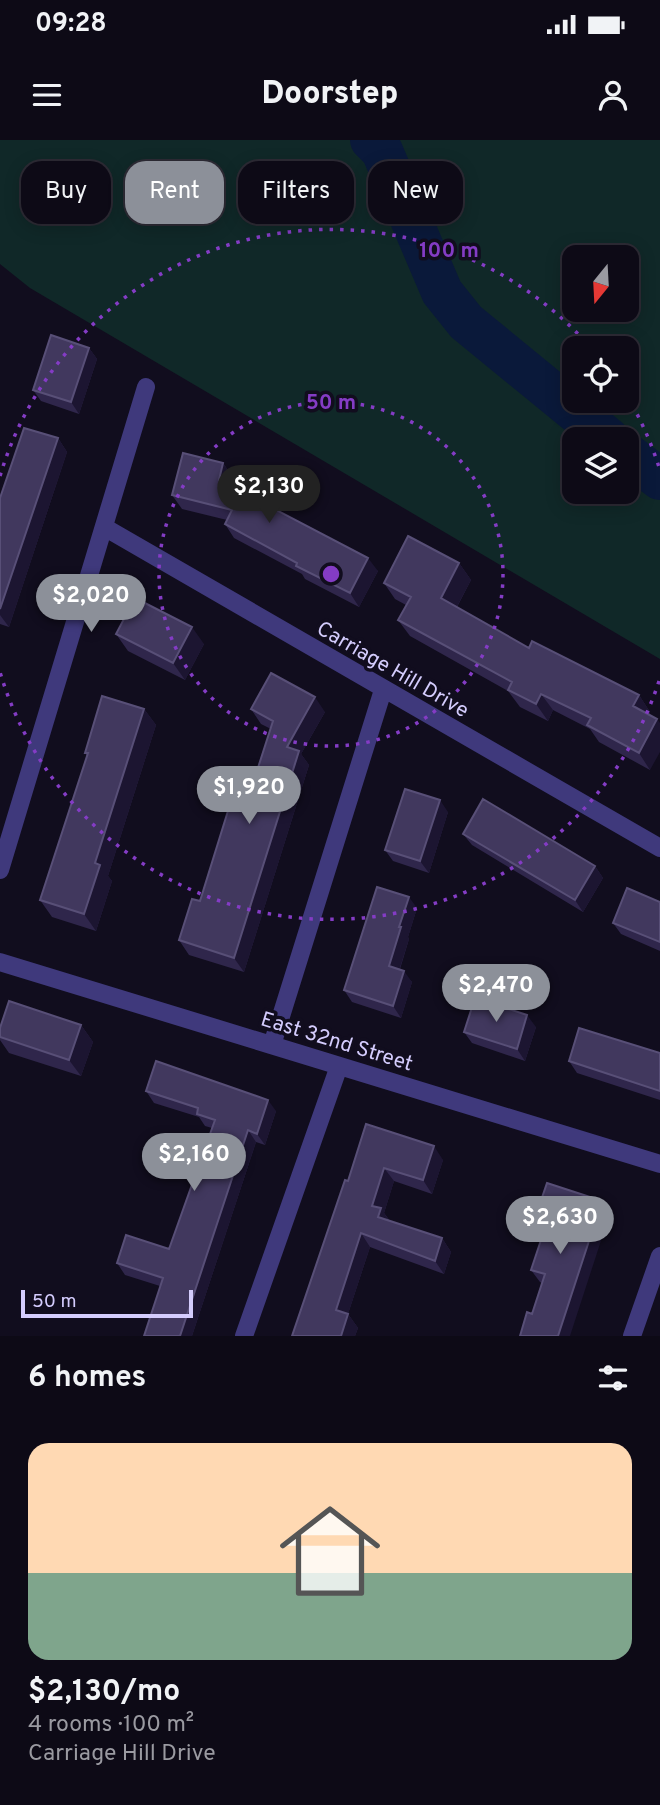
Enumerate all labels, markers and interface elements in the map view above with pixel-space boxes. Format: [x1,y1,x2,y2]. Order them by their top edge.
text: 09:28 [35,8,107,41]
text: Doorstep [262,75,398,115]
icon: menu [28,76,66,114]
icon: person [594,76,632,114]
chip: Buy [21,161,111,224]
chip: Rent [125,161,224,224]
chip: Filters [238,161,354,224]
chip: New [368,161,463,224]
text: 100 m [419,238,479,265]
north arrow [562,245,639,322]
map controls [562,245,639,504]
button: locate [562,336,639,413]
text: 50 m [306,390,356,417]
button: layers [562,427,639,504]
pin: $2,130 [212,466,326,525]
text: $2,130 [233,473,305,502]
centre of rings [319,562,343,586]
pin: $2,020 [34,574,148,634]
text: $2,020 [52,582,130,611]
street label: Carriage Hill Drive [311,616,473,725]
pin: $1,920 [192,766,306,826]
text: $1,920 [213,774,285,803]
pin: $2,470 [439,964,553,1024]
text: $2,470 [458,972,534,1001]
street label: East 32nd Street [257,1006,416,1078]
pin: $2,160 [137,1133,251,1193]
text: $2,160 [158,1141,230,1170]
pin: $2,630 [503,1196,617,1256]
text: $2,630 [522,1204,598,1233]
scale bar [21,1287,192,1319]
text: 50 m [32,1290,77,1314]
icon: filters [594,1359,632,1397]
text: 6 homes [28,1360,146,1397]
icon: home [267,1488,393,1614]
text: $2,130/mo [28,1674,180,1711]
text: 4 rooms · 100 m² [28,1711,194,1740]
text: Carriage Hill Drive [28,1740,216,1769]

